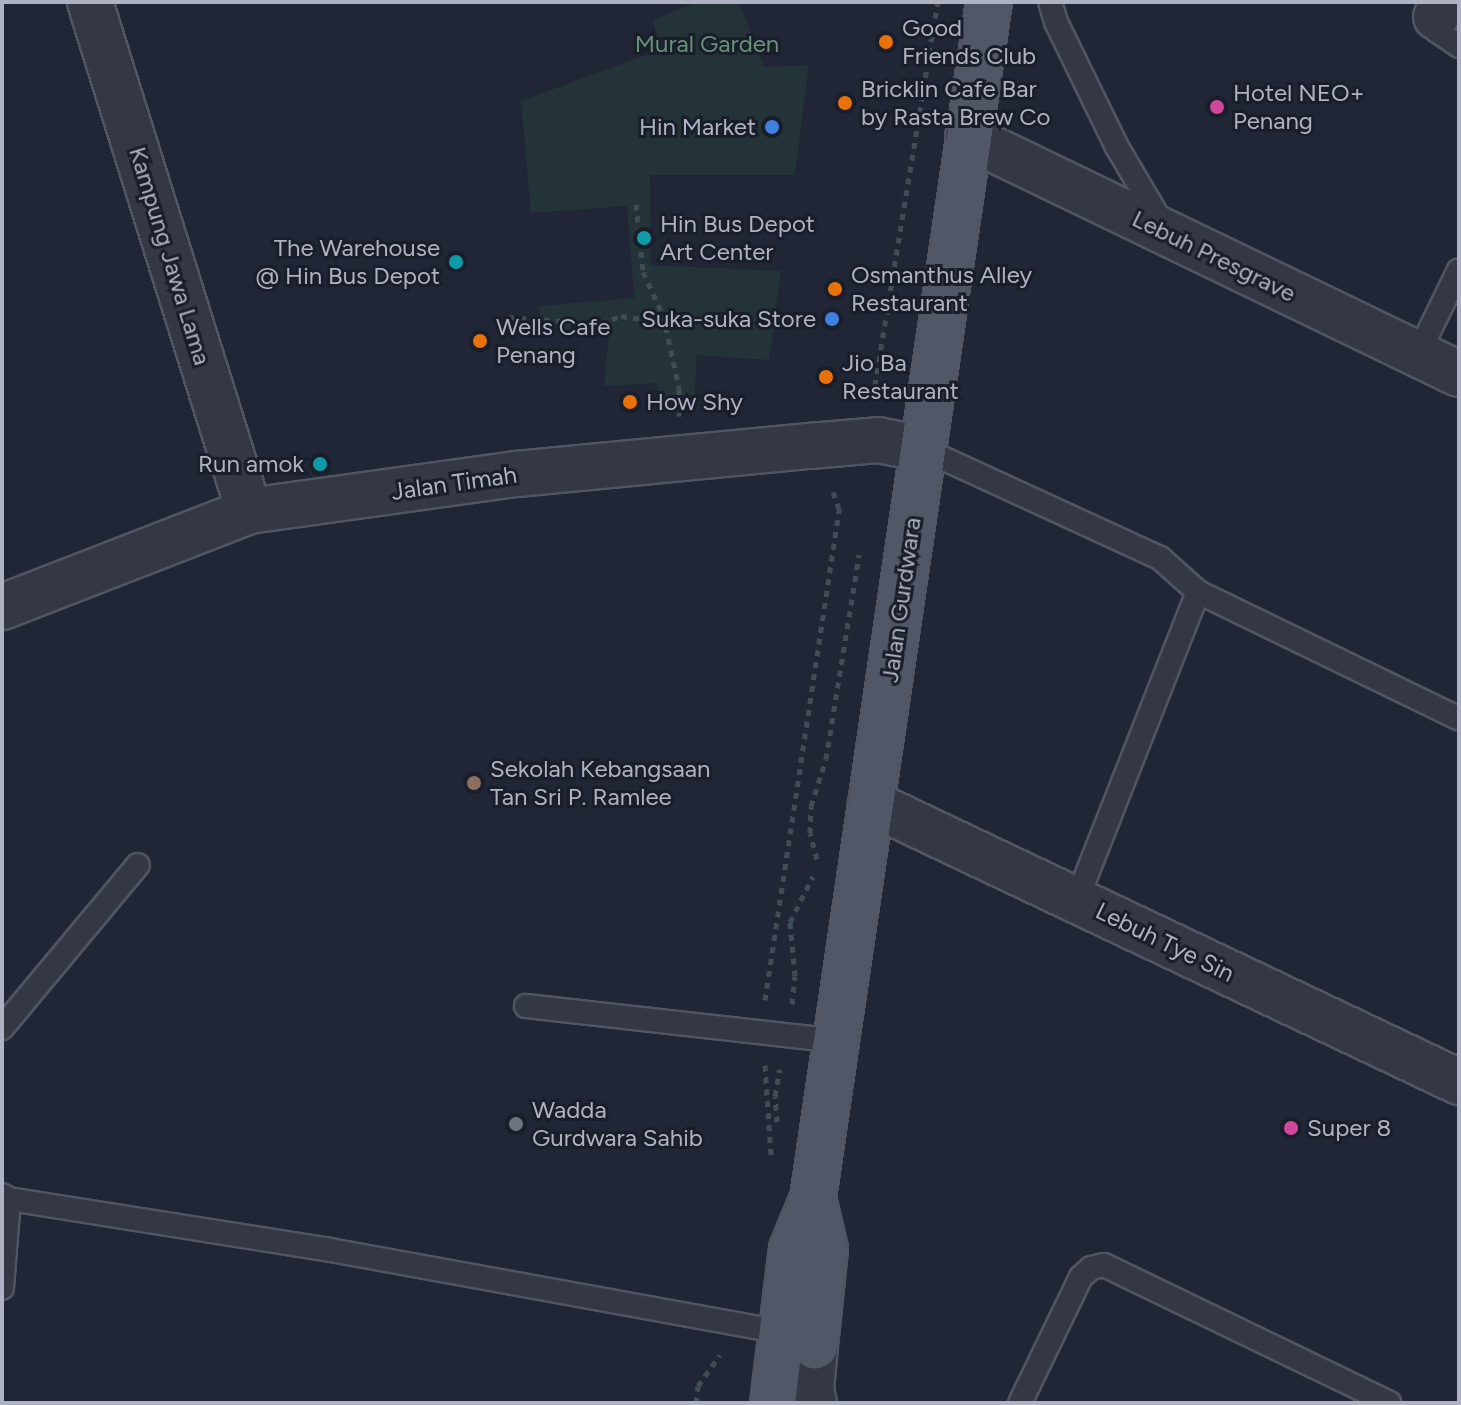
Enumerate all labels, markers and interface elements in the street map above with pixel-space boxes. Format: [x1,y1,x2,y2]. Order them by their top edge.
place label: Good Friends Club [902,14,1036,70]
park label: Mural Garden [635,30,779,58]
marker: Good Friends Club [877,33,895,51]
place label: Bricklin Cafe Bar by Rasta Brew Co [861,75,1050,131]
place label: Hotel NEO+ Penang [1233,79,1365,135]
marker: Bricklin Cafe Bar by Rasta Brew Co [836,94,854,112]
marker: Hotel NEO+ Penang [1208,98,1226,116]
place label: Hin Market [639,113,756,141]
marker: Hin Market [763,118,781,136]
street label: Kampung Jawa Lama [123,143,217,369]
street label: Lebuh Presgrave [1128,204,1300,308]
place label: Hin Bus Depot Art Center [660,210,815,266]
marker: Hin Bus Depot Art Center [635,229,653,247]
place label: The Warehouse @ Hin Bus Depot [255,234,440,290]
marker: The Warehouse @ Hin Bus Depot [447,253,465,271]
place label: Osmanthus Alley Restaurant [851,261,1032,317]
marker: Osmanthus Alley Restaurant [826,280,844,298]
place label: Suka-suka Store [641,305,816,333]
marker: Suka-suka Store [823,310,841,328]
place label: Wells Cafe Penang [496,313,610,369]
marker: Wells Cafe Penang [471,332,489,350]
place label: Jio Ba Restaurant [842,349,959,405]
marker: Jio Ba Restaurant [817,368,835,386]
place label: How Shy [646,388,743,416]
marker: How Shy [621,393,639,411]
place label: Run amok [198,450,304,478]
marker: Run amok [311,455,329,473]
street label: Jalan Timah [389,460,519,506]
street label: Jalan Gurdwara [875,516,927,684]
place label: Sekolah Kebangsaan Tan Sri P. Ramlee [490,755,710,811]
marker: Sekolah Kebangsaan Tan Sri P. Ramlee [465,774,483,792]
street label: Lebuh Tye Sin [1091,896,1239,988]
place label: Wadda Gurdwara Sahib [532,1096,703,1152]
place label: Super 8 [1307,1114,1391,1142]
marker: Wadda Gurdwara Sahib [507,1115,525,1133]
marker: Super 8 [1282,1119,1300,1137]

